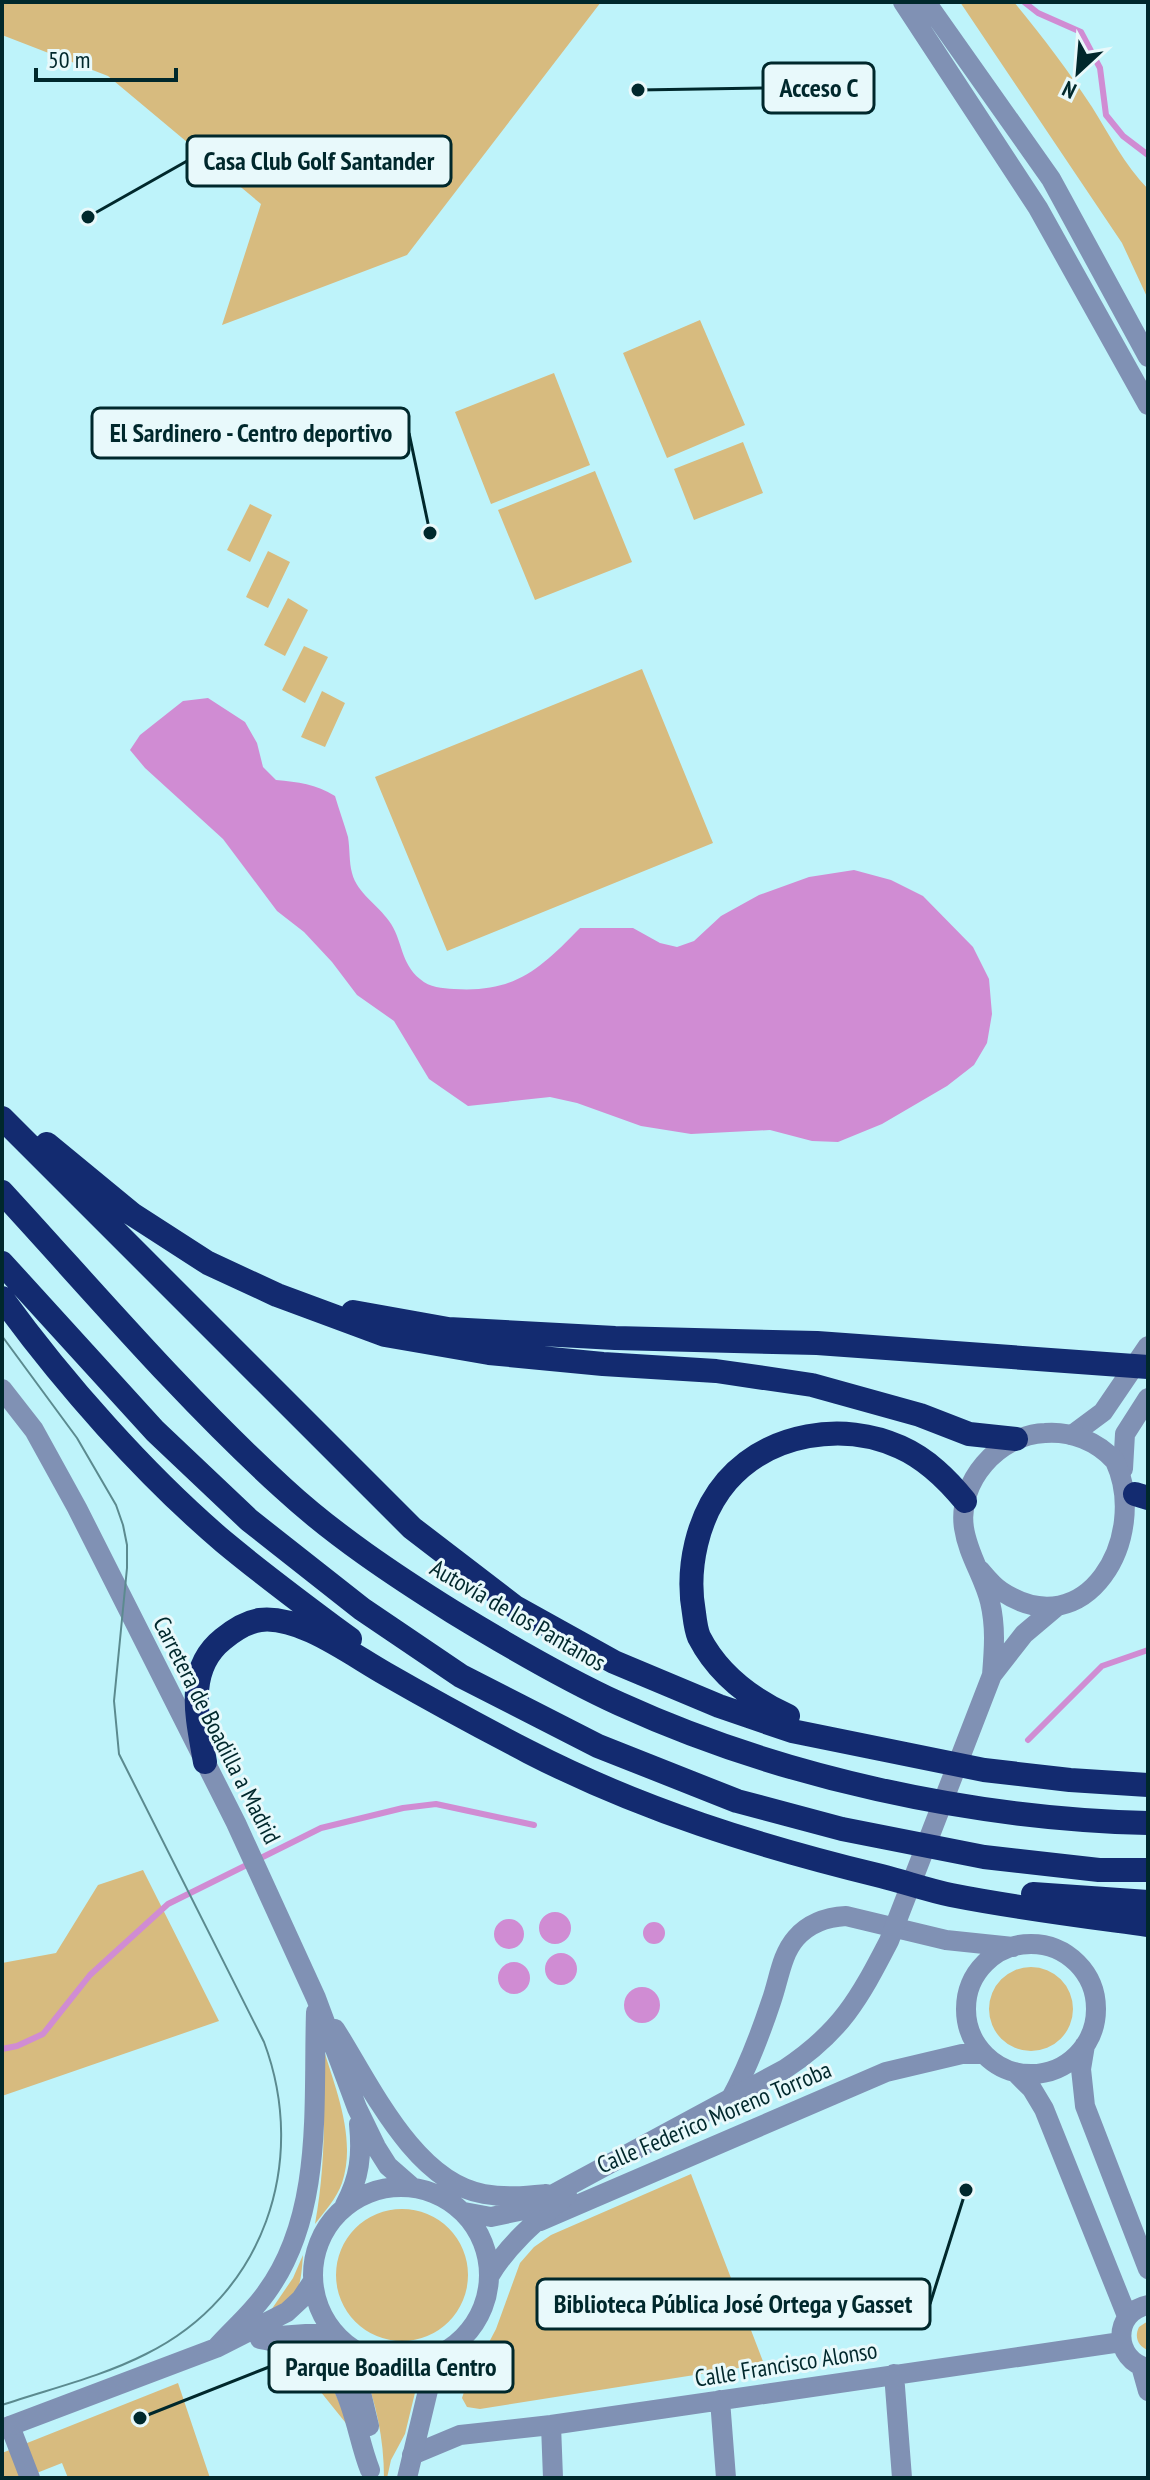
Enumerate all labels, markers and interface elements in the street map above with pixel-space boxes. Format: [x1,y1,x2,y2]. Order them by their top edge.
scale bar [36,32,176,82]
north arrow [1038,32,1118,112]
text: 50 m [48,44,90,75]
callout: Acceso C [763,63,874,113]
text: Acceso C [779,71,859,104]
text: N [1058,75,1081,105]
callout: Casa Club Golf Santander [187,136,451,186]
text: Casa Club Golf Santander [204,144,435,177]
callout: El Sardinero - Centro deportivo [92,408,409,458]
text: El Sardinero - Centro deportivo [110,416,392,449]
street label: Autovía de los Pantanos [425,1552,611,1678]
street label: Carretera de Boadilla a Madrid [146,1611,288,1849]
street label: Calle Federico Moreno Torroba [592,2054,836,2180]
callout: Biblioteca Pública José Ortega y Gasset [537,2279,930,2329]
text: Biblioteca Pública José Ortega y Gasset [554,2287,913,2320]
street label: Calle Francisco Alonso [693,2334,879,2394]
callout: Parque Boadilla Centro [269,2342,513,2392]
text: Parque Boadilla Centro [285,2350,497,2383]

